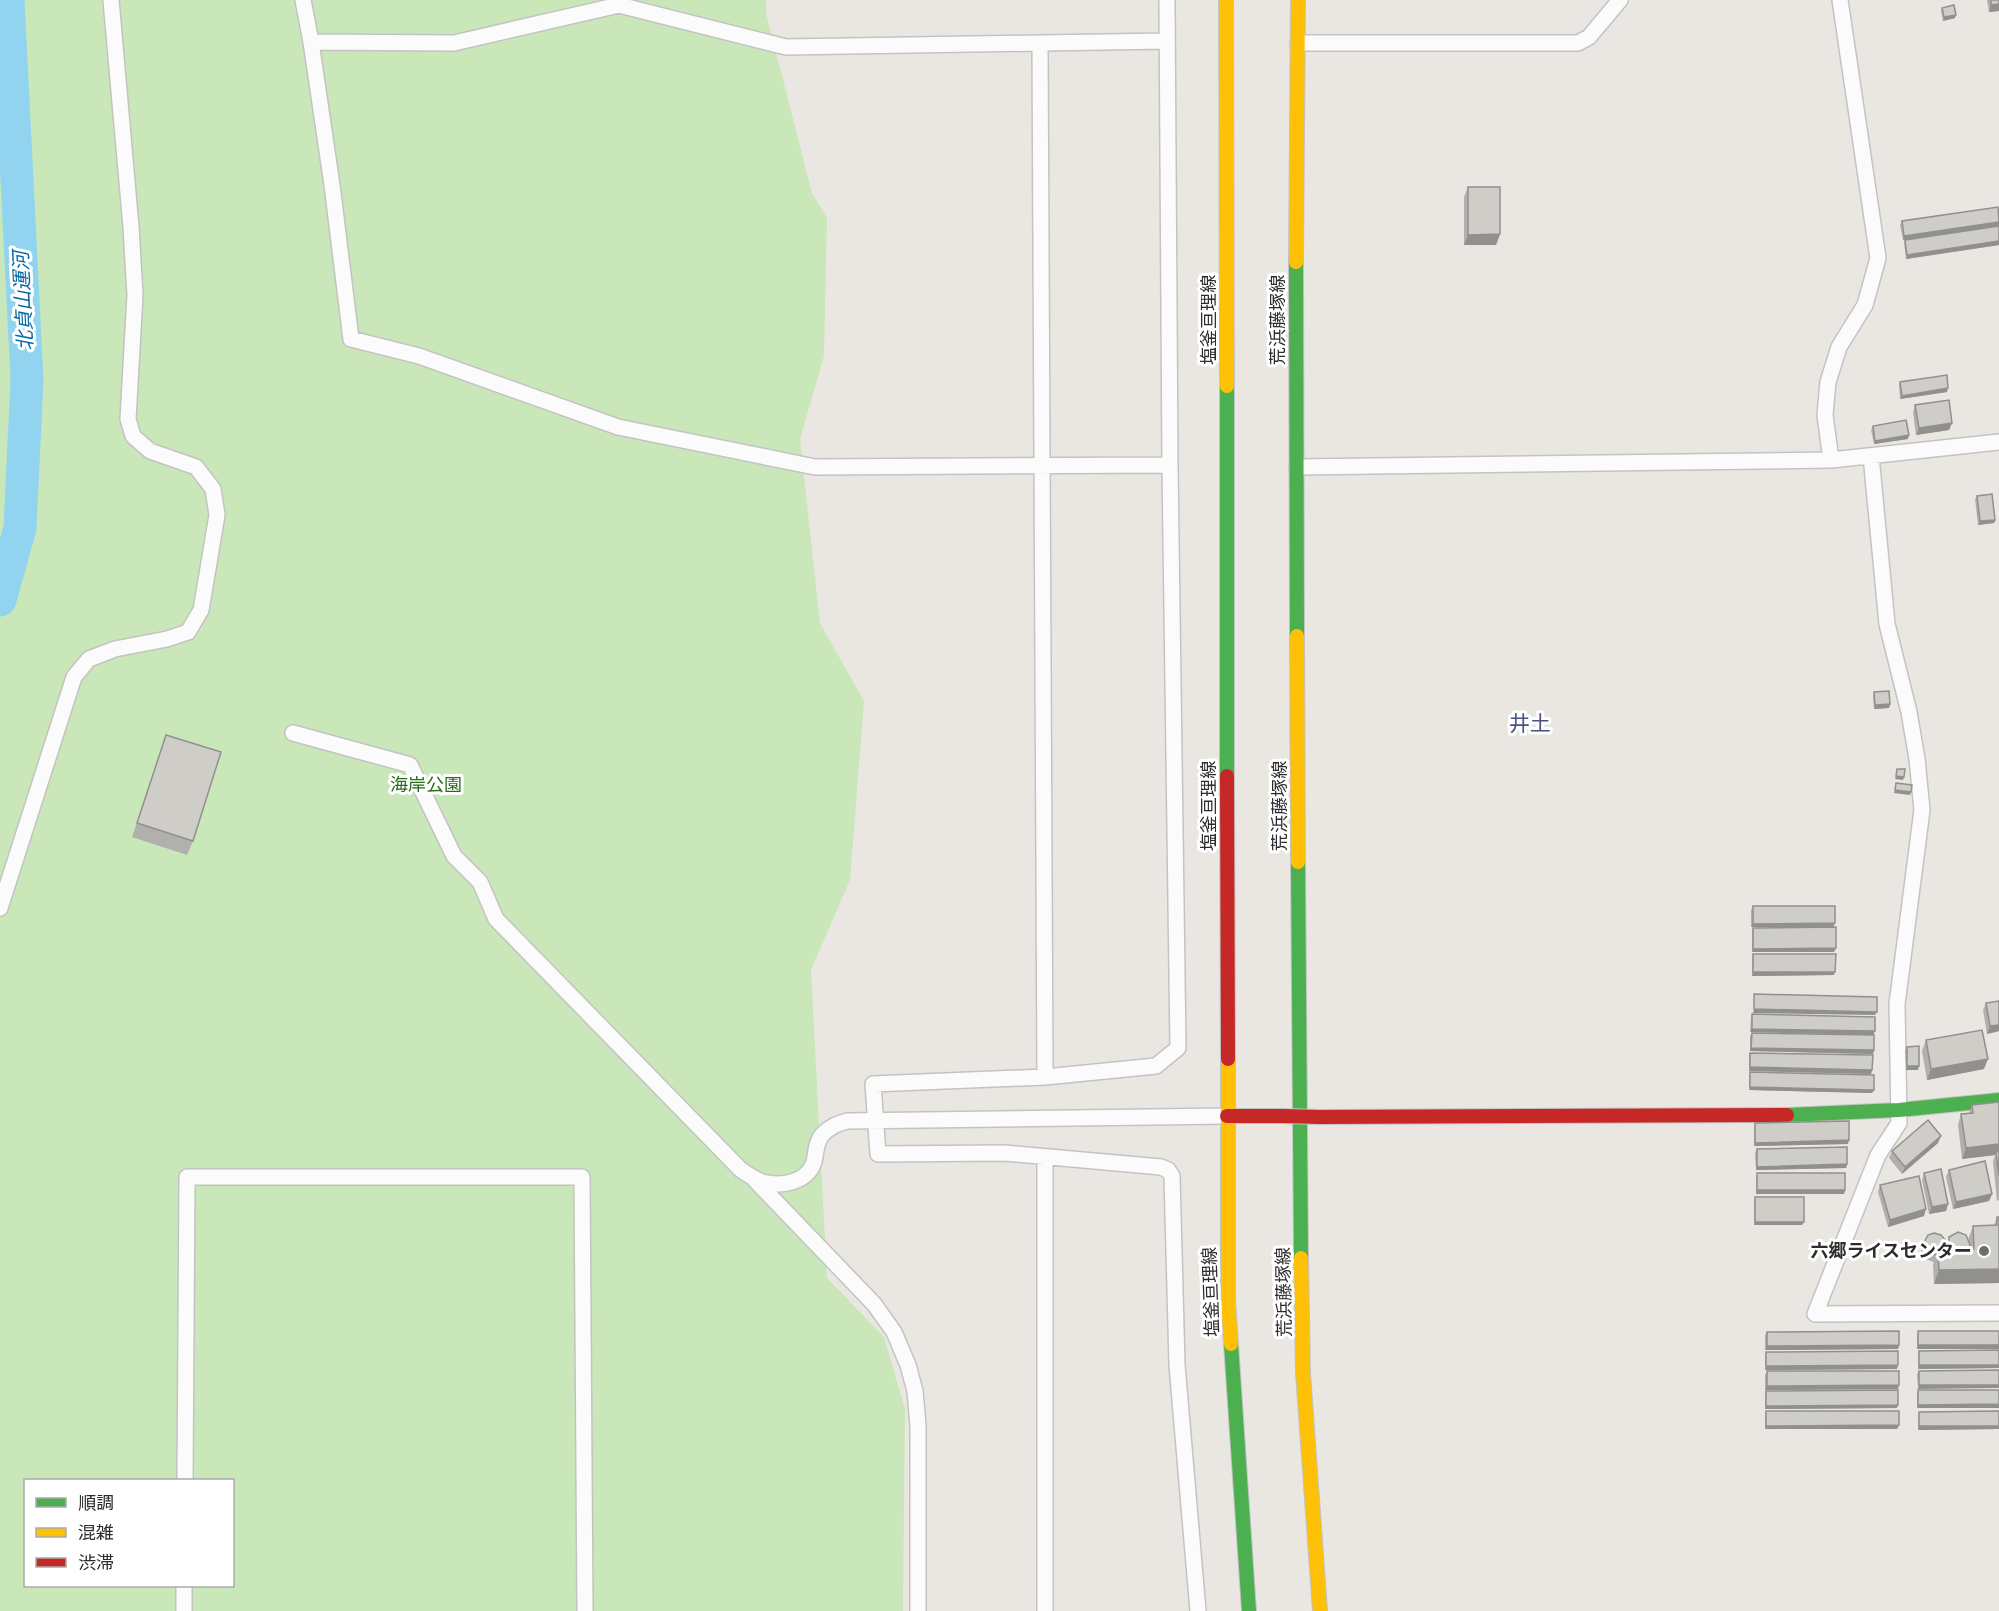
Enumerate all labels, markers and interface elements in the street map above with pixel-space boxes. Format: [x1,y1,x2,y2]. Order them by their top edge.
water label: 北貞山運河 [6,246,39,352]
street label: 塩釜亘理線 [1196,275,1220,365]
street label: 荒浜藤塚線 [1265,275,1289,365]
district label: 井土 [1509,709,1551,737]
street label: 塩釜亘理線 [1196,761,1220,851]
street label: 荒浜藤塚線 [1267,761,1291,851]
park label: 海岸公園 [390,772,462,796]
place label: 六郷ライスセンター [1811,1238,1972,1262]
marker: 六郷ライスセンター [1977,1244,1991,1258]
street label: 塩釜亘理線 [1196,1247,1224,1337]
street label: 荒浜藤塚線 [1270,1247,1296,1337]
legend [24,1479,234,1587]
text: 順調 [78,1490,114,1514]
text: 混雑 [78,1520,114,1544]
text: 渋滞 [78,1550,114,1574]

